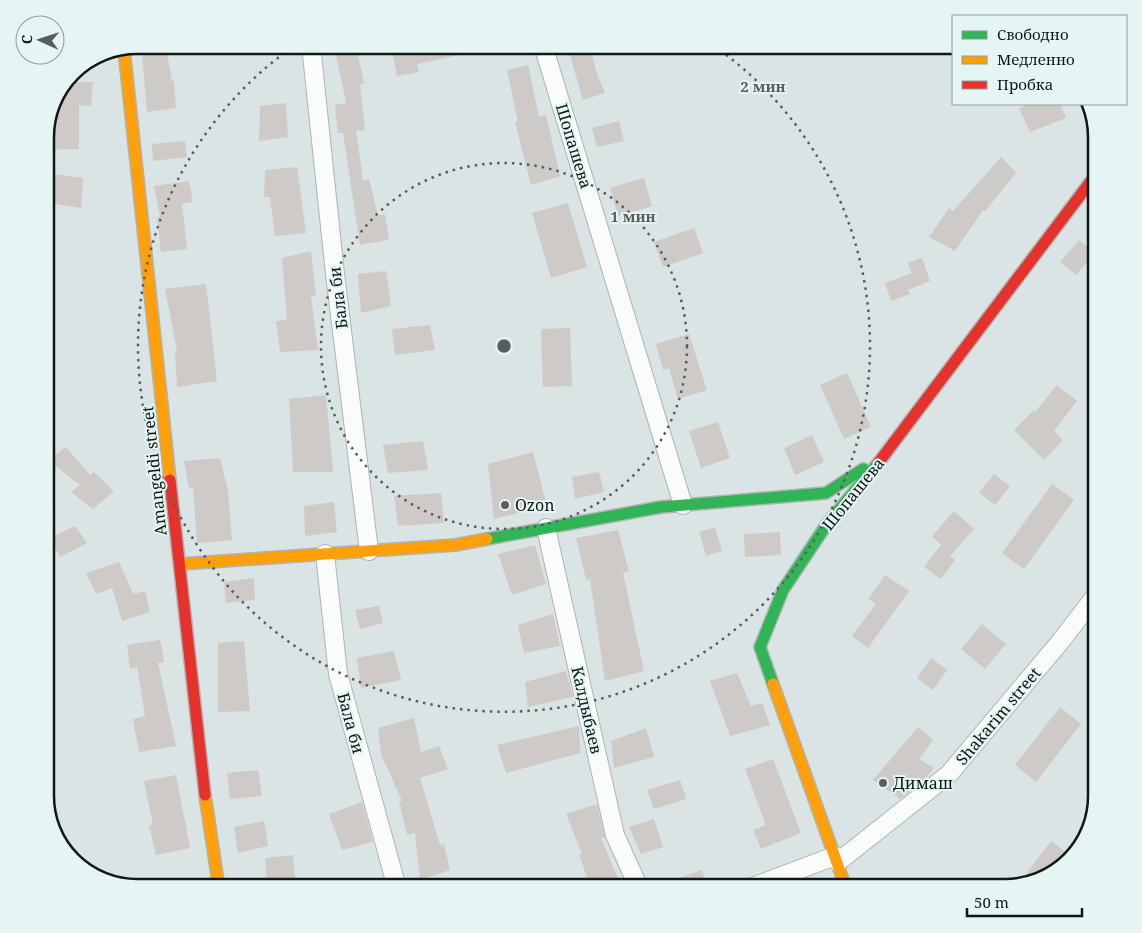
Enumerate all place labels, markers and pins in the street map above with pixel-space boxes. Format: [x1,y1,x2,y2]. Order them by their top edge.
centre of rings [495,337,513,355]
place label: Ozon [515,494,555,516]
marker: Ozon [499,499,511,511]
place label: Димаш [893,772,953,794]
marker: Димаш [877,777,889,789]

